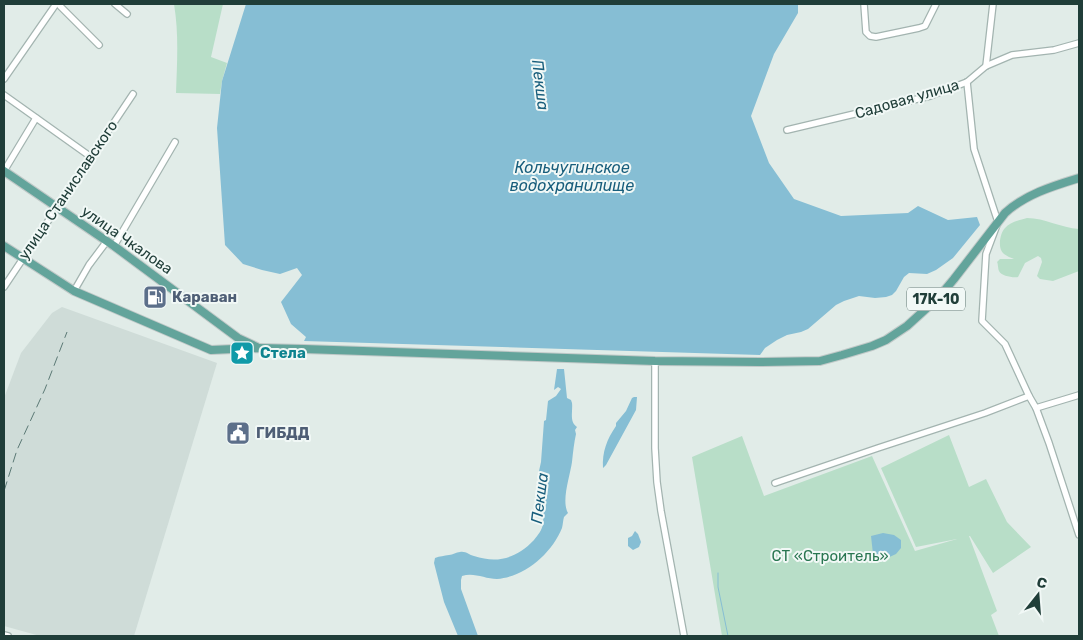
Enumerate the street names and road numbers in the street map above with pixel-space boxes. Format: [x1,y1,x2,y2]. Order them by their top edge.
street label: Садовая улица [853,76,961,122]
street label: улица Станиславского [15,117,121,263]
street label: улица Чкалова [78,202,176,278]
road number: 17К-10 [907,288,965,310]

